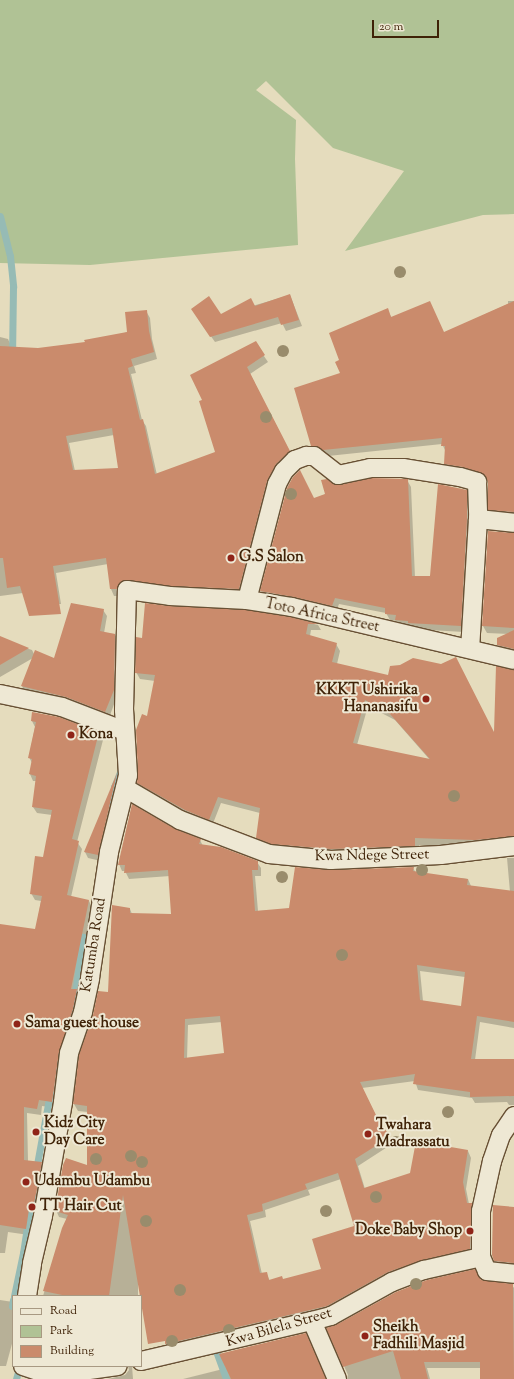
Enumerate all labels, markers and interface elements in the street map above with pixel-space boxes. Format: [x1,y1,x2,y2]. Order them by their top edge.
scale bar [374,12,441,38]
text: 20 m [379,18,403,36]
place label: G.S Salon [239,549,304,567]
marker: G.S Salon [226,553,236,563]
street label: Toto Africa Street [263,595,381,637]
place label: KKKT Ushirika Hananasifu [316,681,418,716]
marker: KKKT Ushirika Hananasifu [421,694,431,704]
place label: Kona [79,726,113,744]
marker: Kona [66,730,76,740]
street label: Kwa Ndege Street [315,846,429,866]
street label: Katumba Road [78,896,110,994]
place label: Sama guest house [25,1015,139,1033]
marker: Sama guest house [12,1019,22,1029]
place label: Kidz City Day Care [44,1114,105,1149]
place label: Twahara Madrassatu [376,1116,450,1151]
marker: Kidz City Day Care [31,1127,41,1137]
marker: Twahara Madrassatu [363,1129,373,1139]
place label: Udambu Udambu [34,1173,150,1191]
marker: Udambu Udambu [21,1177,31,1187]
place label: TT Hair Cut [40,1198,122,1216]
marker: TT Hair Cut [27,1202,37,1212]
place label: Doke Baby Shop [355,1222,462,1240]
marker: Doke Baby Shop [465,1226,475,1236]
legend [12,1295,142,1367]
text: Road [50,1302,77,1320]
street label: Kwa Bilela Street [224,1304,334,1352]
place label: Sheikh Fadhili Masjid [373,1318,464,1353]
text: Park [50,1322,73,1340]
marker: Sheikh Fadhili Masjid [360,1331,370,1341]
text: Building [50,1342,94,1360]

